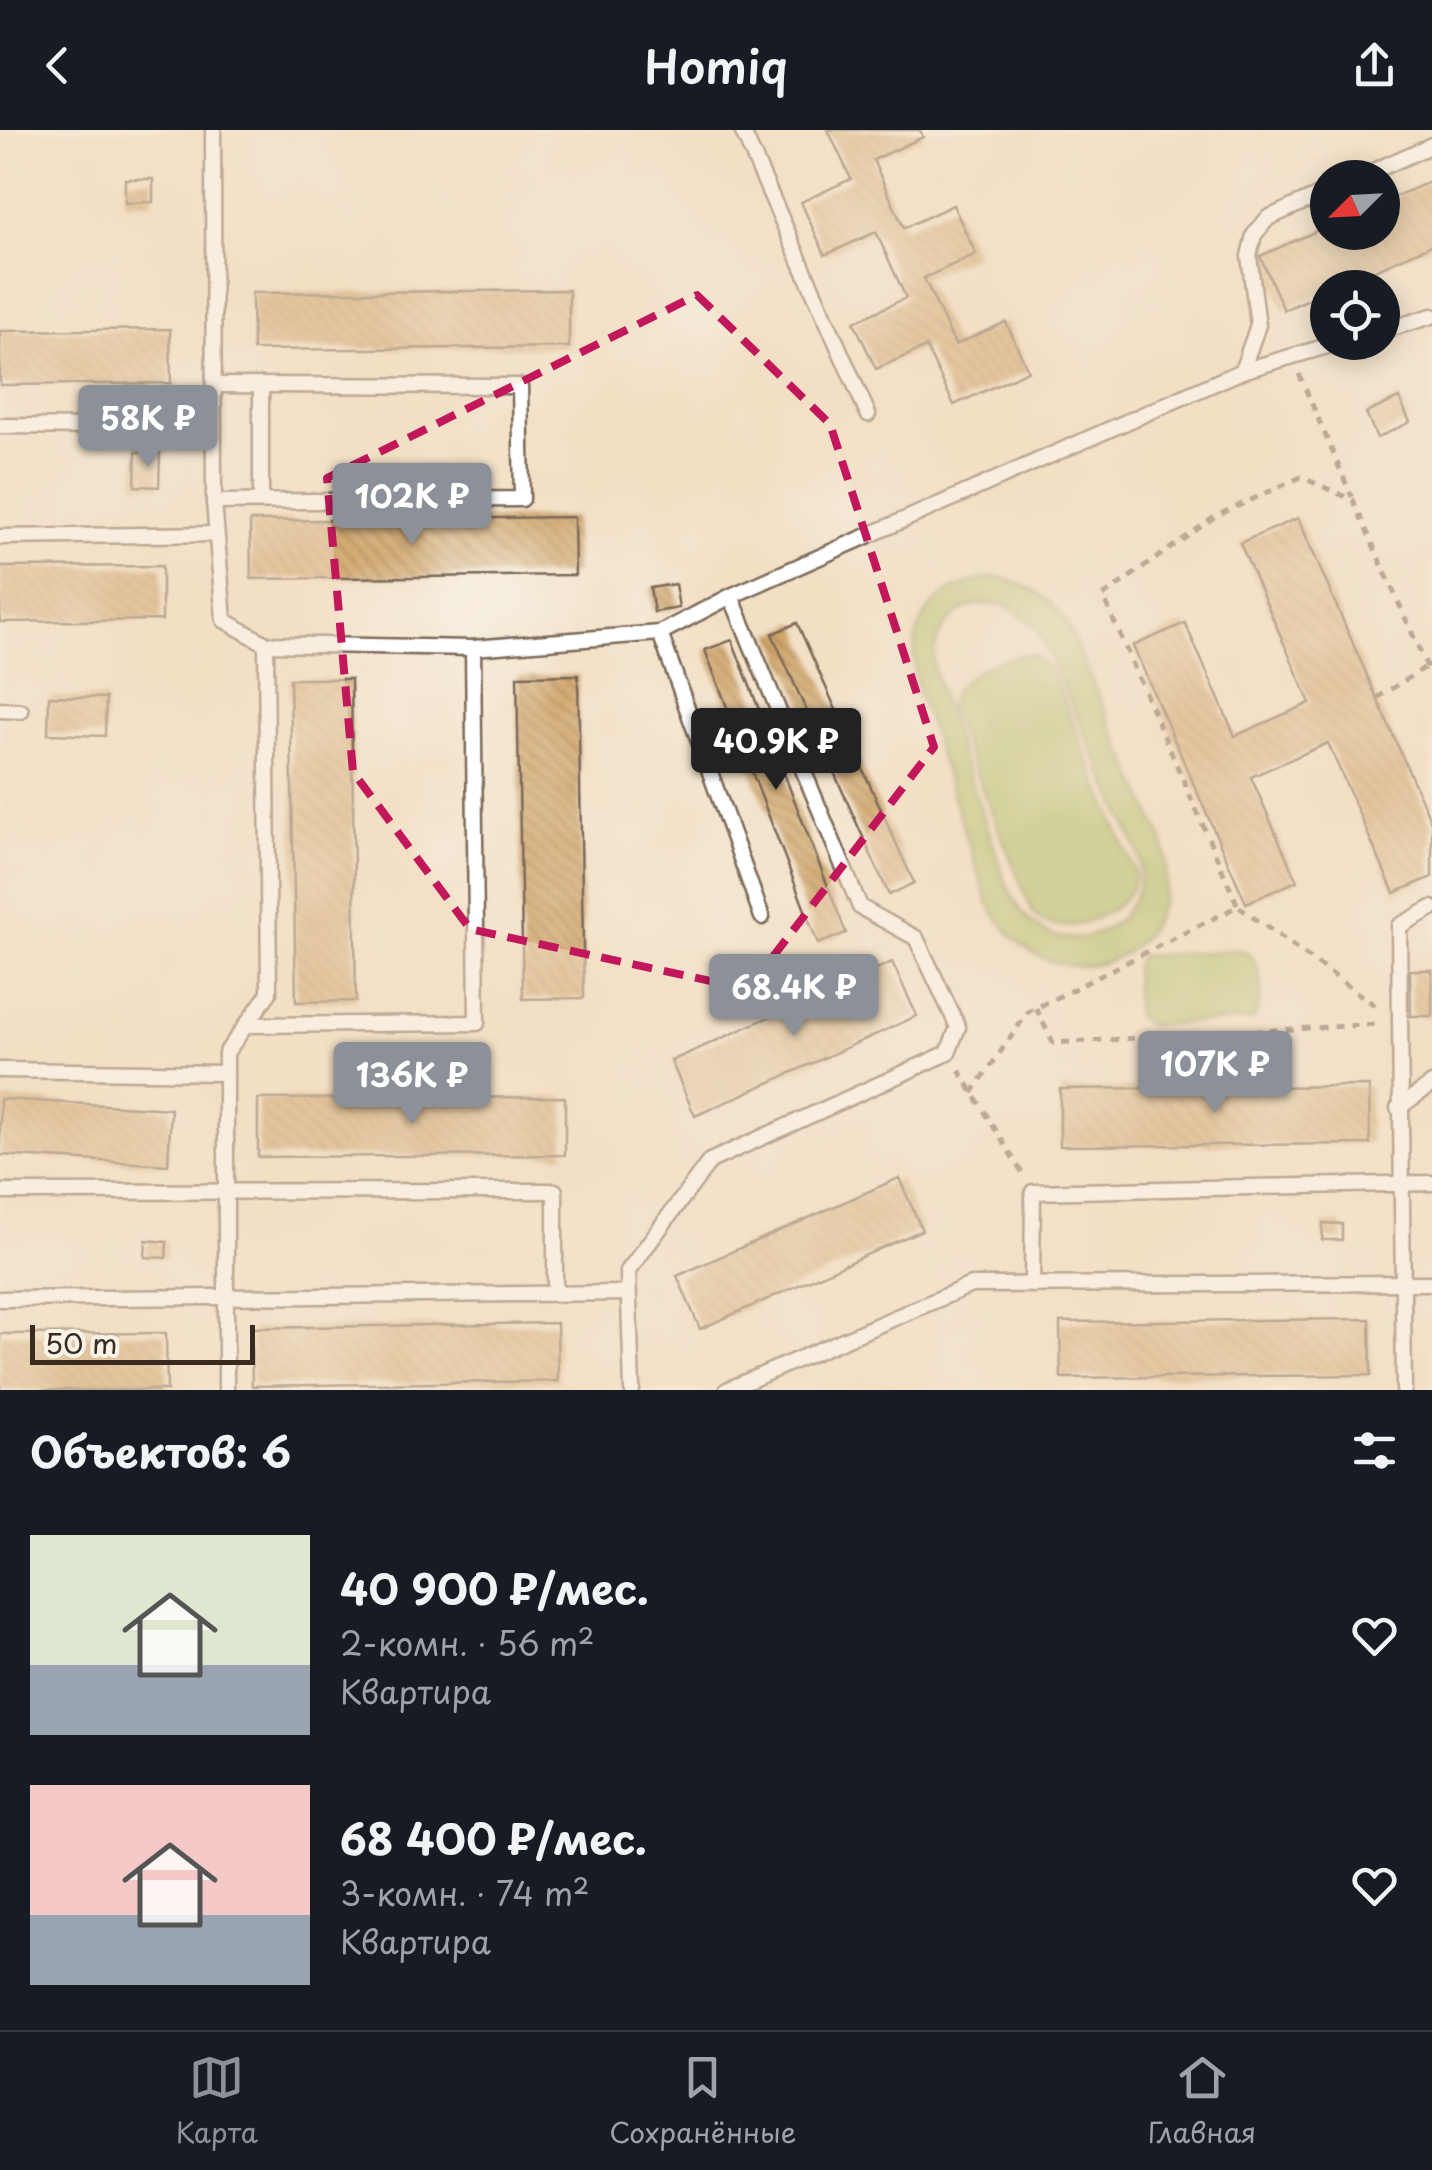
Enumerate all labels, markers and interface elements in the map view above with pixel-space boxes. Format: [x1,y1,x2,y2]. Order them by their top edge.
text: Homiq [644,31,788,99]
icon: back [30,38,85,93]
icon: share [1347,38,1402,93]
north arrow [1310,160,1400,250]
map controls [1310,160,1400,360]
button: locate [1310,270,1400,360]
pin: 58K ₽ [78,385,218,470]
text: 58K ₽ [100,393,196,441]
pin: 102K ₽ [331,463,493,548]
text: 102K ₽ [355,471,469,519]
pin: 40.9K ₽ [684,708,868,793]
text: 40.9K ₽ [713,716,839,764]
pin: 68.4K ₽ [702,954,886,1039]
text: 68.4K ₽ [731,962,857,1010]
pin: 107K ₽ [1134,1031,1296,1116]
text: 107K ₽ [1160,1039,1270,1087]
pin: 136K ₽ [331,1042,493,1127]
text: 136K ₽ [356,1050,468,1098]
scale bar [30,1320,255,1364]
text: 50 m [45,1321,118,1364]
text: Объектов: 6 [30,1419,291,1482]
icon: filters [1347,1423,1402,1478]
text: 40 900 ₽/мес. [340,1556,649,1619]
icon: home [110,1575,230,1695]
icon: heart [1347,1608,1402,1663]
text: 2-комн. · 56 m² [340,1619,594,1667]
text: Квартира [340,1667,491,1715]
text: 68 400 ₽/мес. [340,1806,647,1869]
icon: home [110,1825,230,1945]
icon: heart [1347,1858,1402,1913]
text: 3-комн. · 74 m² [340,1869,590,1917]
text: Квартира [340,1917,491,1965]
tab: Карта [176,2050,258,2153]
tab: Сохранённые [609,2050,796,2153]
tab: Главная [1148,2050,1256,2153]

